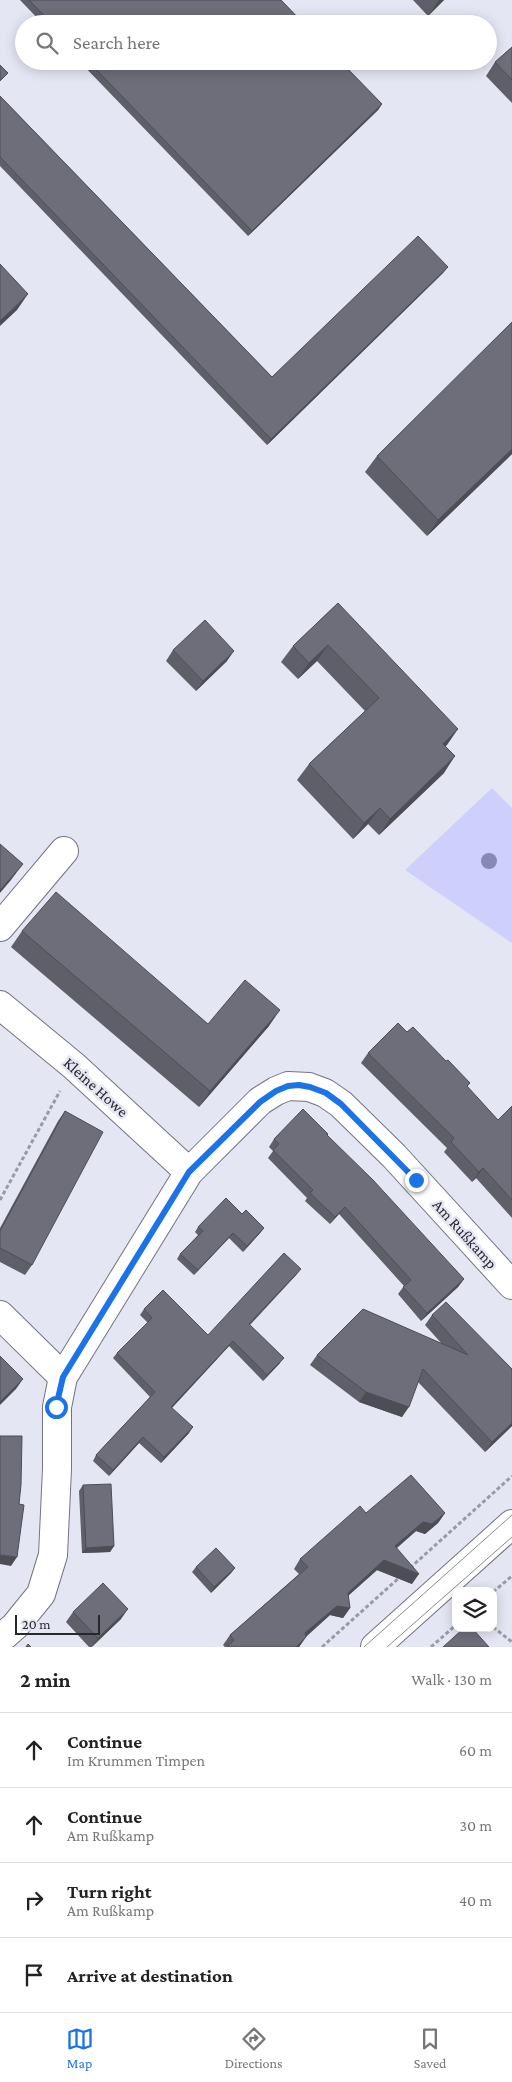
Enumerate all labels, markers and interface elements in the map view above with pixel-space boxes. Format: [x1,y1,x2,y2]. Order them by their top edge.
search box [15,15,497,70]
icon: search [33,29,61,57]
text: Search here [73,32,160,53]
street label: Kleine Howe [60,1054,132,1120]
route end [405,1169,428,1192]
street label: Am Rußkamp [429,1196,501,1273]
route start [45,1396,68,1419]
map controls [452,1587,497,1632]
button: layers [452,1587,497,1632]
scale bar [15,1612,100,1635]
text: 20 m [22,1616,50,1632]
text: 2 min [20,1668,71,1692]
text: Walk · 130 m [411,1671,492,1688]
text: Continue [67,1731,142,1752]
icon: ahead [20,1736,48,1764]
text: 60 m [459,1742,492,1759]
text: Im Krummen Timpen [67,1752,205,1769]
text: Continue [67,1806,142,1827]
icon: ahead [20,1811,48,1839]
text: 30 m [460,1817,492,1834]
text: Am Rußkamp [67,1827,154,1844]
text: Turn right [67,1881,152,1902]
icon: right [20,1886,48,1914]
text: 40 m [459,1892,492,1909]
text: Am Rußkamp [67,1902,154,1919]
icon: arrive [20,1961,48,1989]
text: Arrive at destination [67,1965,233,1986]
tab: Map [66,2025,94,2071]
tab: Directions [225,2025,283,2071]
tab: Saved [414,2025,446,2071]

